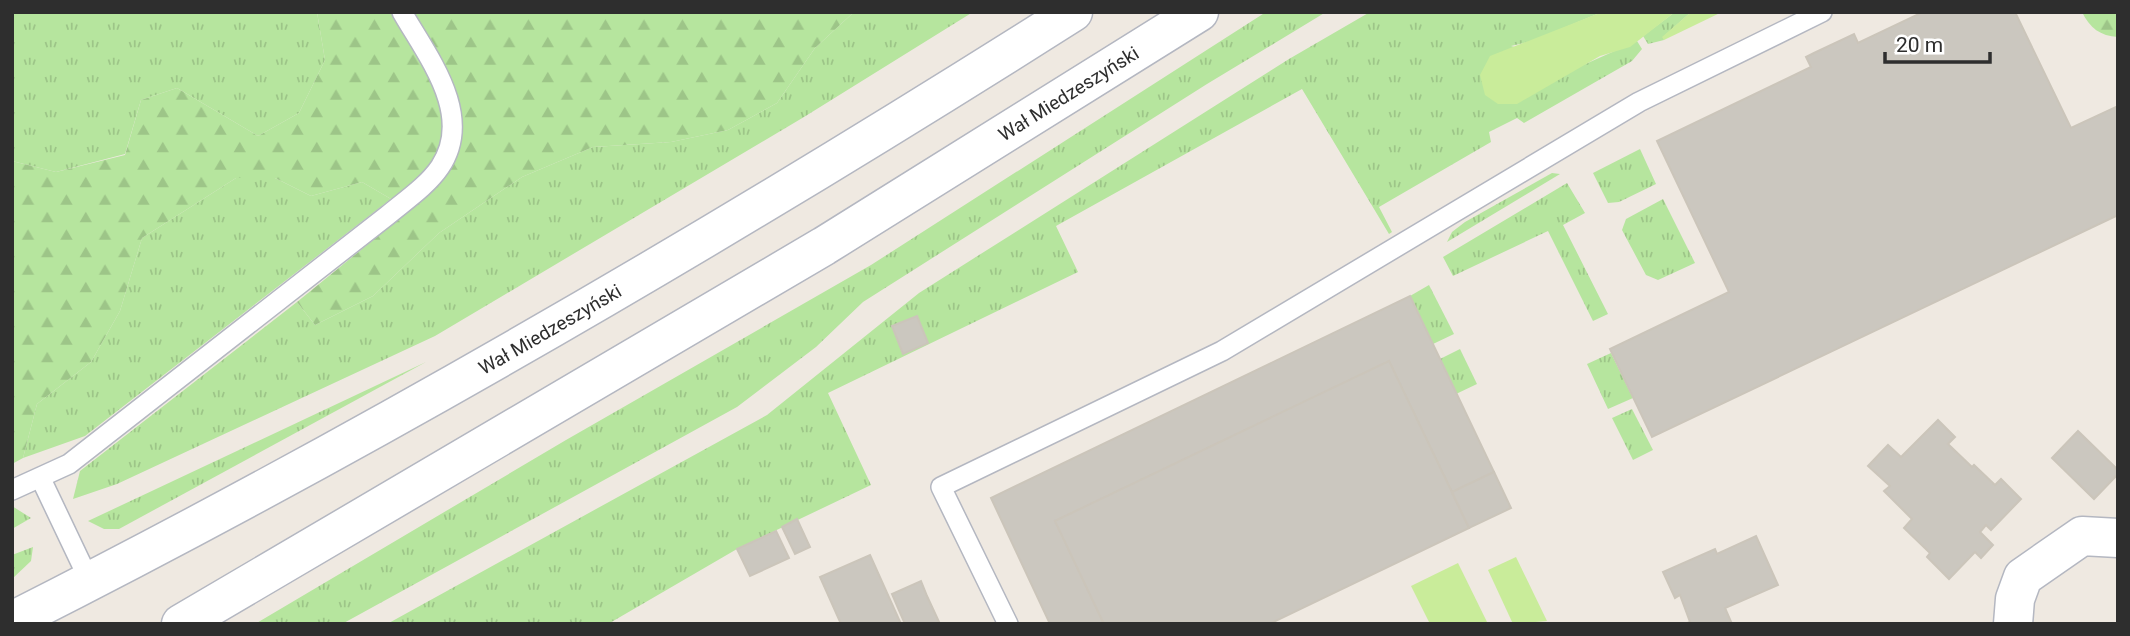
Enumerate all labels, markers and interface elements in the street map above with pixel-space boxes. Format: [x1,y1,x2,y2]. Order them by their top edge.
scale bar [1885,21,1990,65]
text: 20 m [1896,33,1943,57]
street label: Wał Miedzeszyński [994,42,1143,146]
street label: Wał Miedzeszyński [475,279,626,380]

